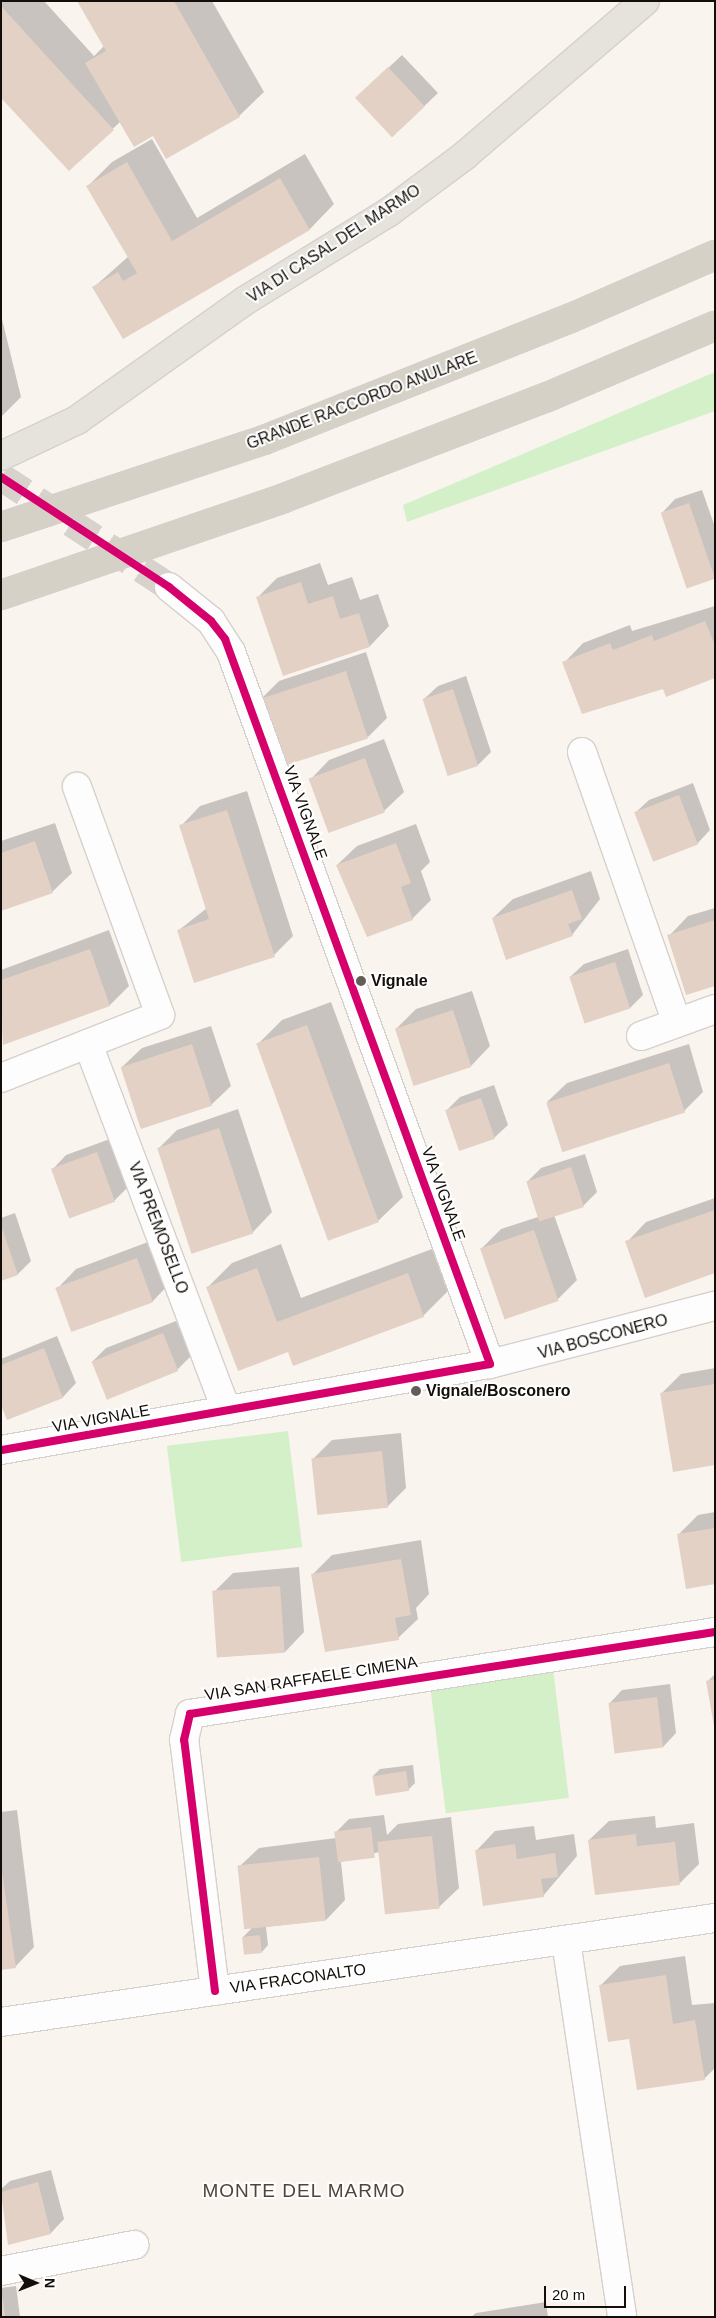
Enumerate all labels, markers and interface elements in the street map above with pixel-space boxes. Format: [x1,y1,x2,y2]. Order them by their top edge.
street label: VIA DI CASAL DEL MARMO [243,180,425,308]
street label: GRANDE RACCORDO ANULARE [244,348,480,454]
street label: VIA VIGNALE [279,763,331,863]
place label: Vignale [371,971,428,991]
marker: Vignale [355,975,367,987]
street label: VIA VIGNALE [417,1144,469,1244]
street label: VIA PREMOSELLO [124,1159,192,1297]
street label: VIA BOSCONERO [536,1310,670,1364]
place label: Vignale/Bosconero [426,1381,571,1401]
marker: Vignale/Bosconero [410,1385,422,1397]
street label: VIA VIGNALE [50,1401,152,1437]
street label: VIA SAN RAFFAELE CIMENA [203,1653,419,1705]
street label: VIA FRACONALTO [228,1960,368,1998]
district label: MONTE DEL MARMO [200,2180,408,2202]
north arrow [10,2258,60,2308]
scale bar [546,2276,628,2308]
text: N [42,2278,58,2288]
text: 20 m [552,2286,585,2303]

